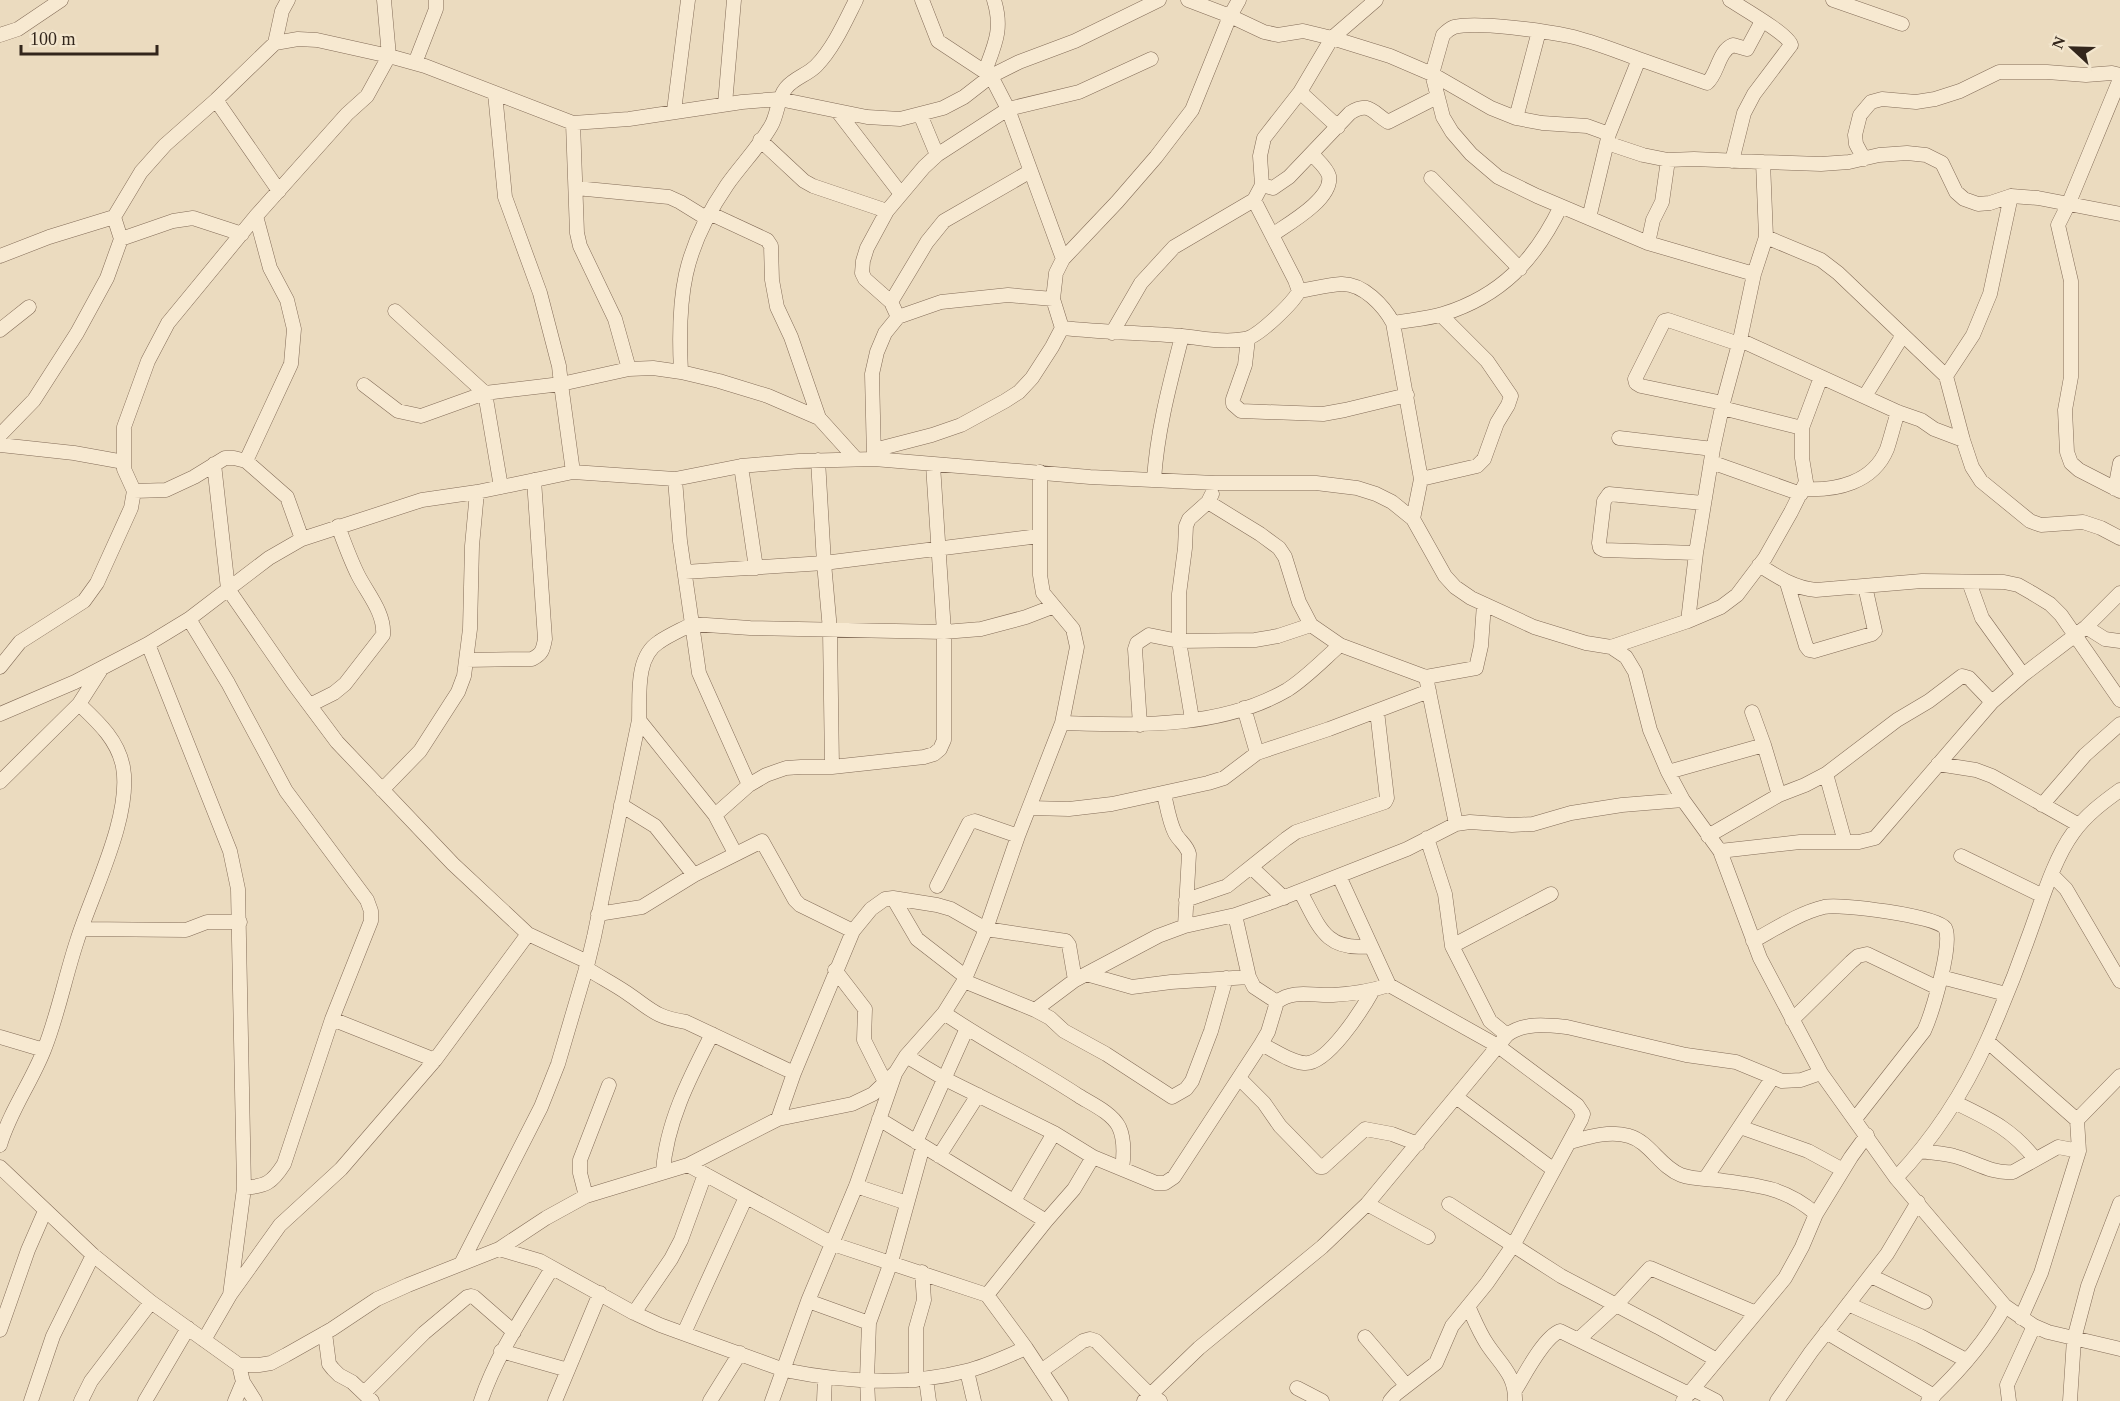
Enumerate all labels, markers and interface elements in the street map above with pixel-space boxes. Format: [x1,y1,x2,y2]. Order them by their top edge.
scale bar [21,18,158,56]
north arrow [2042,18,2102,78]
text: 100 m [30,29,76,49]
text: N [2049,34,2069,51]

